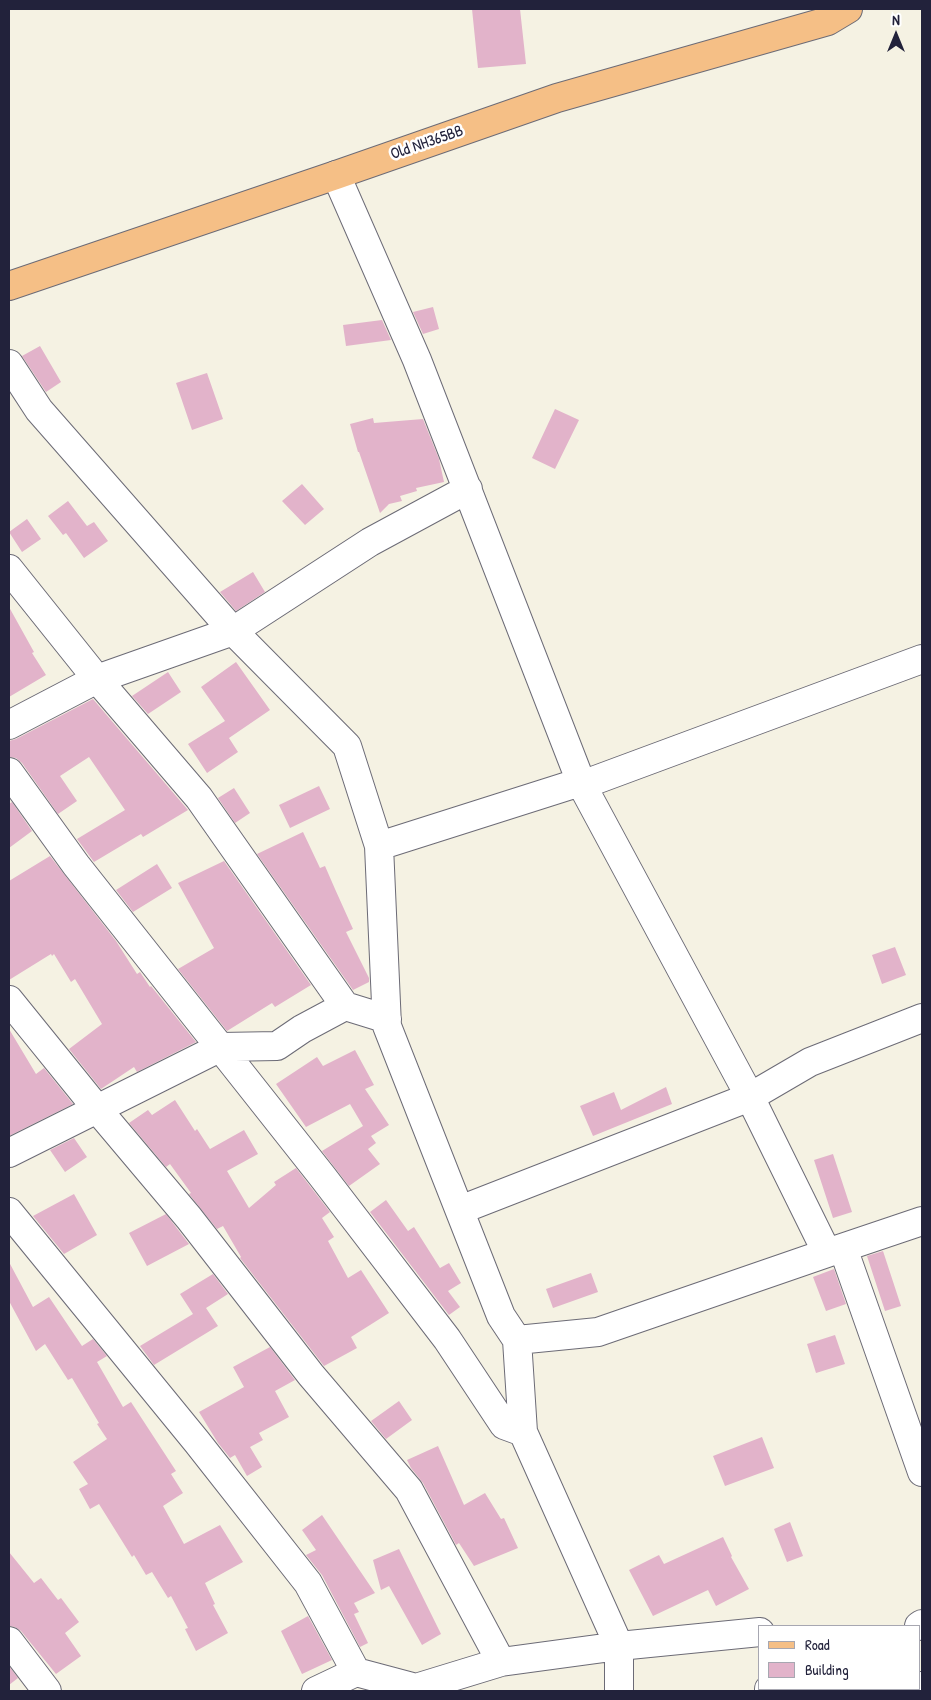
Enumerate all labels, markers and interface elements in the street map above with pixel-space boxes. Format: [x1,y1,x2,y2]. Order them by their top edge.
north arrow [871,10,921,60]
text: N [892,10,900,29]
street label: Old NH365BB [388,122,466,164]
legend [758,1625,921,1690]
text: Road [805,1634,830,1655]
text: Building [805,1659,849,1680]

